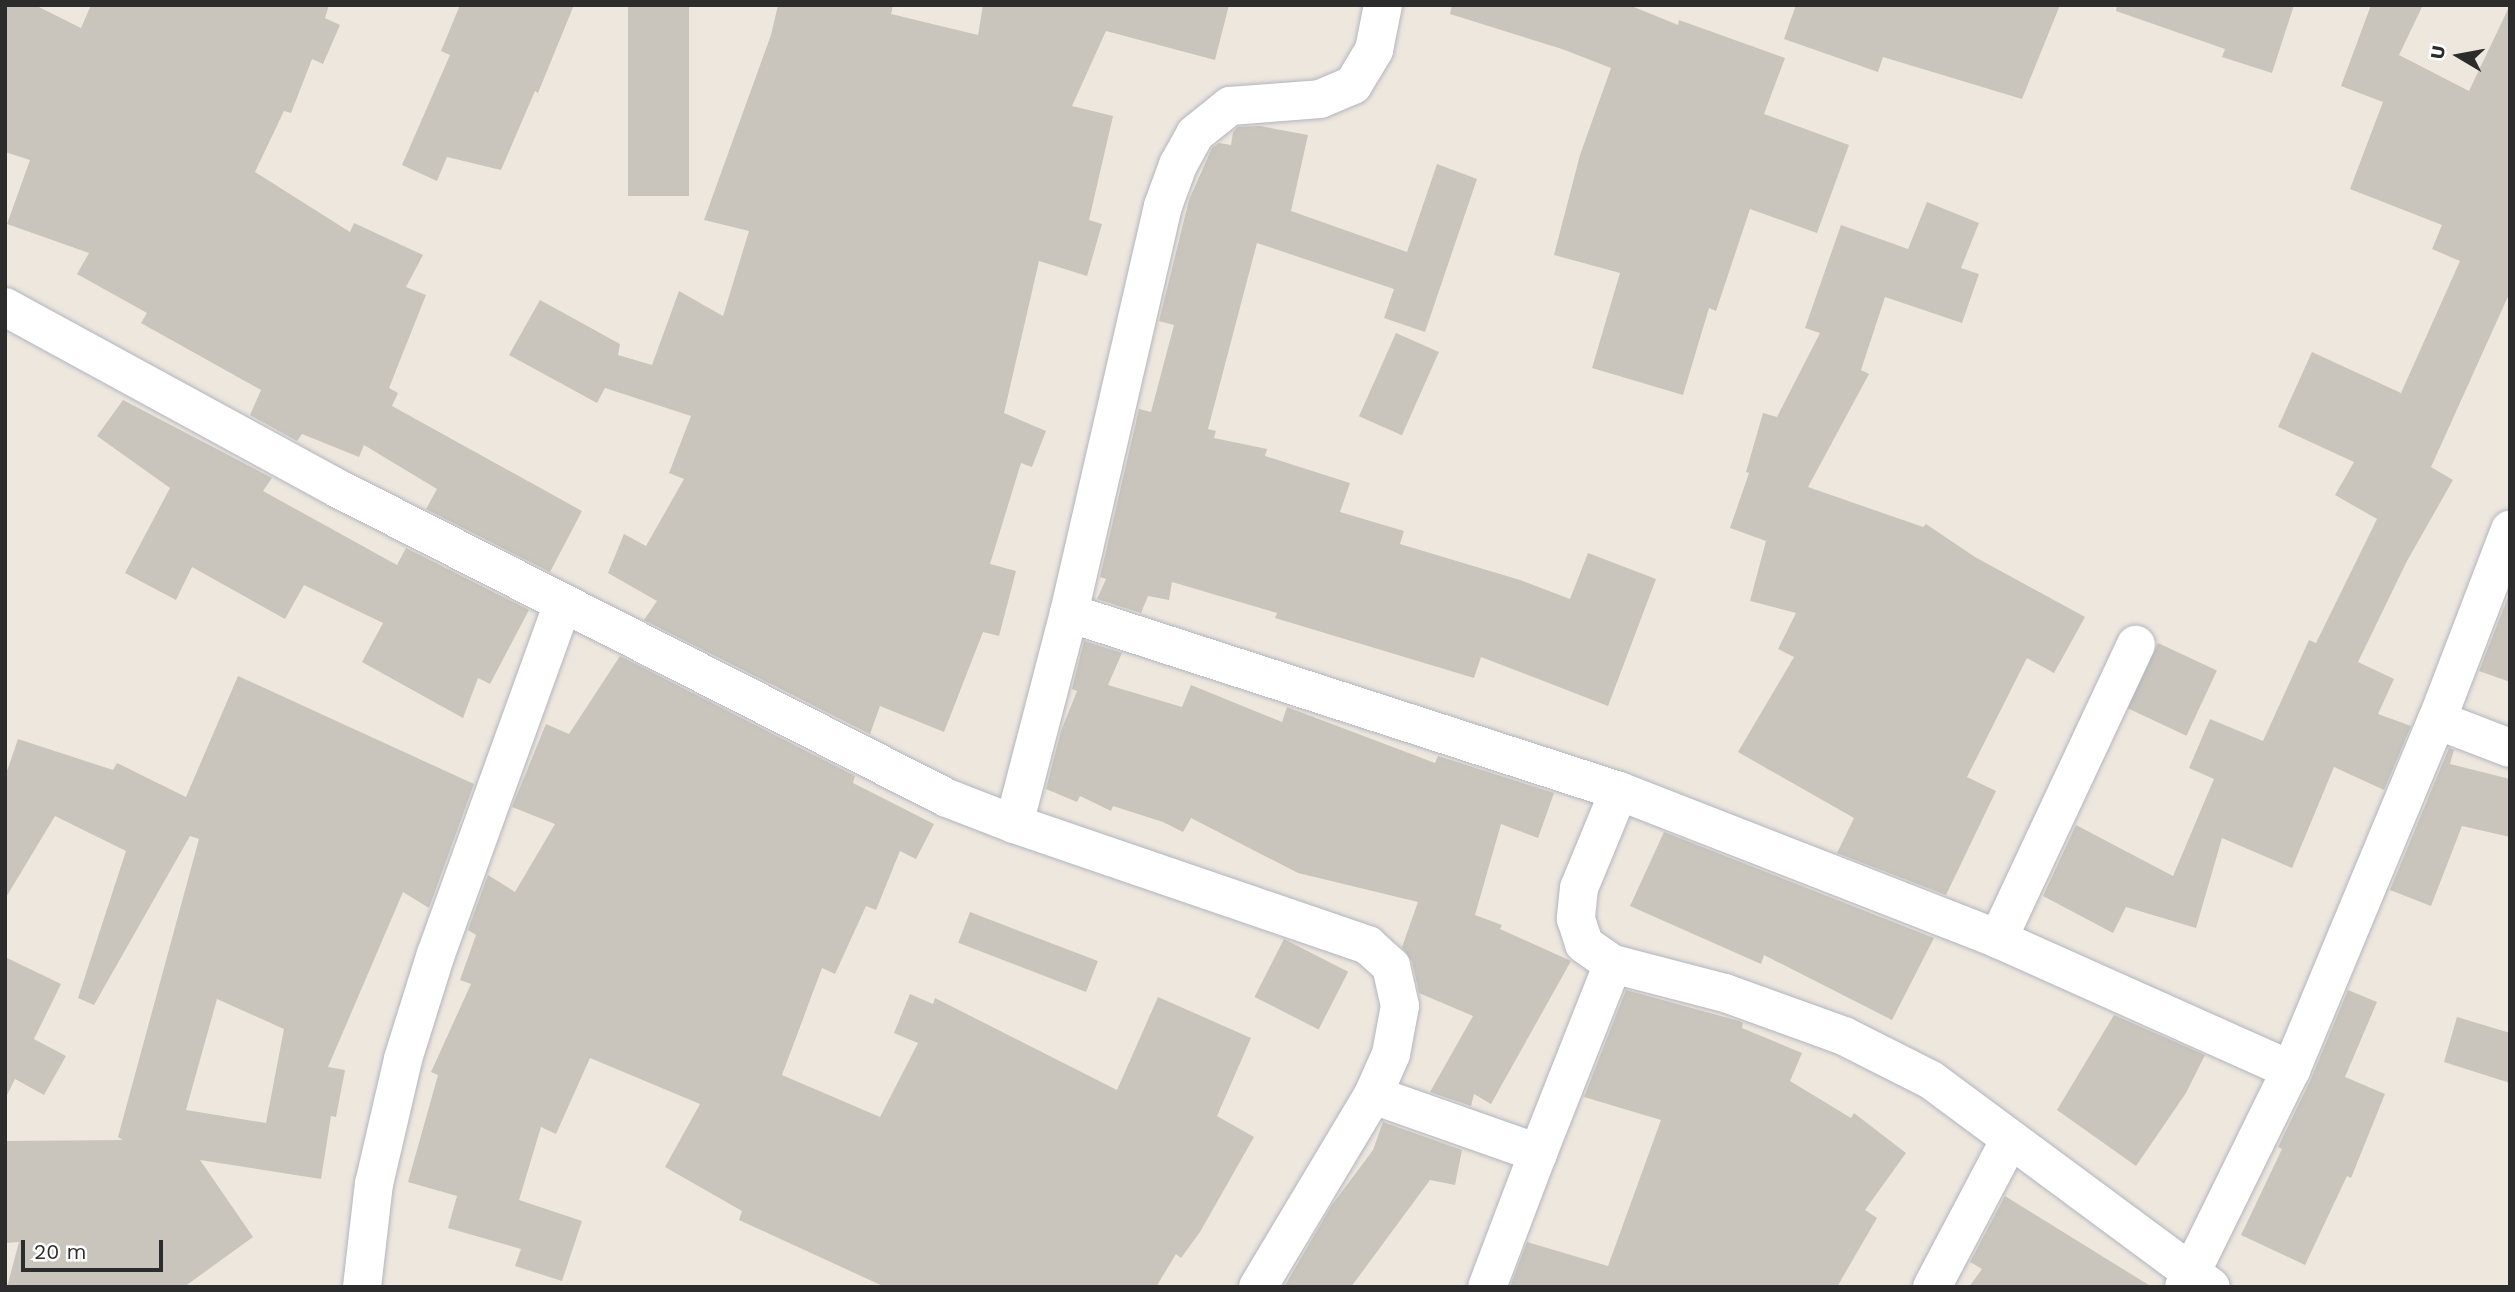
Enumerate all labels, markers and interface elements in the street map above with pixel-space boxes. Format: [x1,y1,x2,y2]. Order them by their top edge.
north arrow [2424,21,2494,91]
text: U [2425,44,2450,61]
scale bar [24,1226,166,1270]
text: 20 m [34,1239,86,1264]

